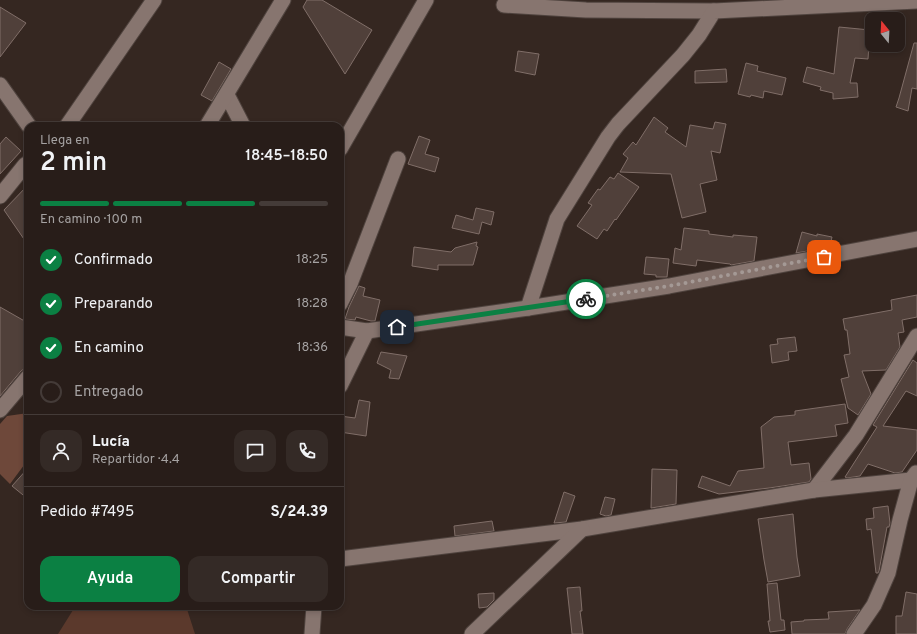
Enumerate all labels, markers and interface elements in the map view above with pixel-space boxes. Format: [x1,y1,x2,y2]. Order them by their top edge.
north arrow [865,12,905,52]
map controls [865,12,905,52]
text: Llega en [40,133,90,149]
text: 2 min [40,147,107,180]
text: 18:45–18:50 [245,147,328,166]
text: En camino · 100 m [40,212,142,228]
pin [807,240,841,274]
icon: bag [813,246,835,268]
icon: check [40,249,62,271]
text: Confirmado [74,251,153,270]
text: 18:25 [296,252,328,268]
courier [566,279,606,319]
icon: bike [575,288,597,310]
icon: check [40,293,62,315]
text: Preparando [74,295,153,314]
text: 18:28 [296,296,328,312]
pin [380,310,414,344]
icon: home [386,316,408,338]
icon: check [40,337,62,359]
text: En camino [74,339,144,358]
text: 18:36 [297,340,328,356]
text: Entregado [74,383,143,402]
button: person [40,430,82,472]
button: chat [234,430,276,472]
button: phone [286,430,328,472]
text: Lucía [92,433,130,452]
text: Repartidor · 4.4 [92,452,180,468]
text: Pedido #7495 [40,503,134,522]
text: S/24.39 [271,503,328,522]
button: Ayuda [40,556,180,602]
button: Compartir [188,556,328,602]

